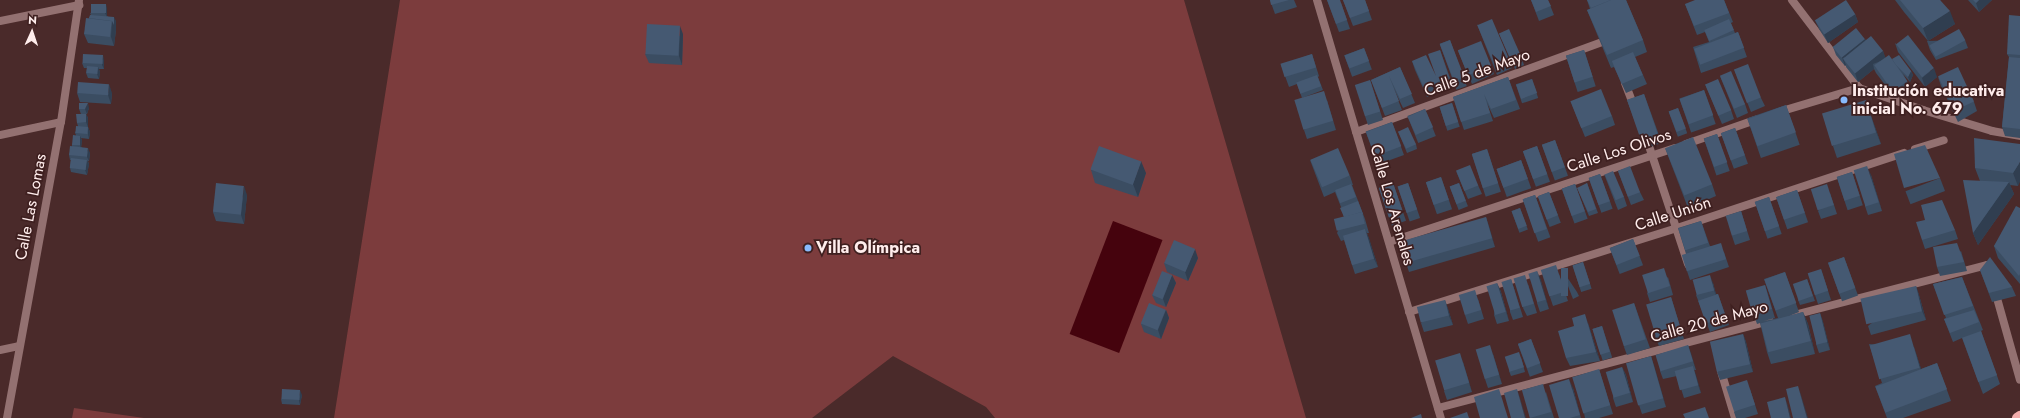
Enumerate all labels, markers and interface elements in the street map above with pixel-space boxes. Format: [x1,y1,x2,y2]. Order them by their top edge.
north arrow [12,12,52,52]
text: N [28,12,37,28]
street label: Calle 5 de Mayo [1421,45,1533,101]
place label: Institución educativa inicial No. 679 [1852,81,2004,119]
marker: Institución educativa inicial No. 679 [1839,95,1849,105]
street label: Calle Los Olivos [1564,125,1674,177]
street label: Calle Los Arenales [1366,142,1418,268]
street label: Calle Las Lomas [11,152,51,262]
street label: Calle Unión [1633,193,1713,235]
place label: Villa Olímpica [816,238,920,258]
marker: Villa Olímpica [803,243,813,253]
street label: Calle 20 de Mayo [1648,297,1770,347]

